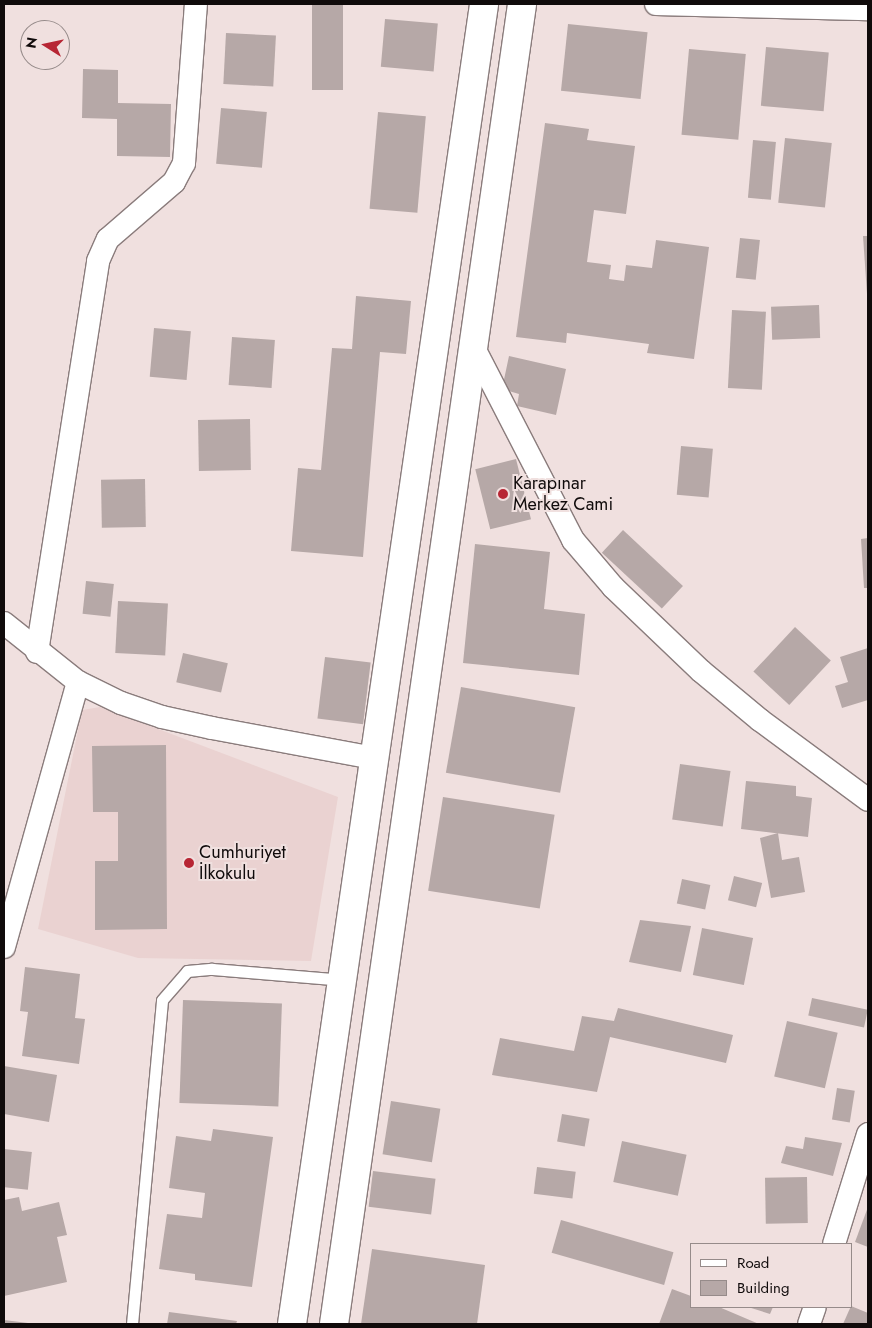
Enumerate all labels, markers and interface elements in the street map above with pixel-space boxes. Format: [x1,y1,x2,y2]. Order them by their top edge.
north arrow [20,20,70,70]
text: N [20,35,42,50]
place label: Karapınar Merkez Cami [513,473,613,516]
marker: Karapınar Merkez Cami [497,488,509,500]
place label: Cumhuriyet İlkokulu [199,842,286,884]
marker: Cumhuriyet İlkokulu [183,857,195,869]
legend [690,1243,852,1308]
text: Road [737,1252,769,1274]
text: Building [737,1277,789,1299]

